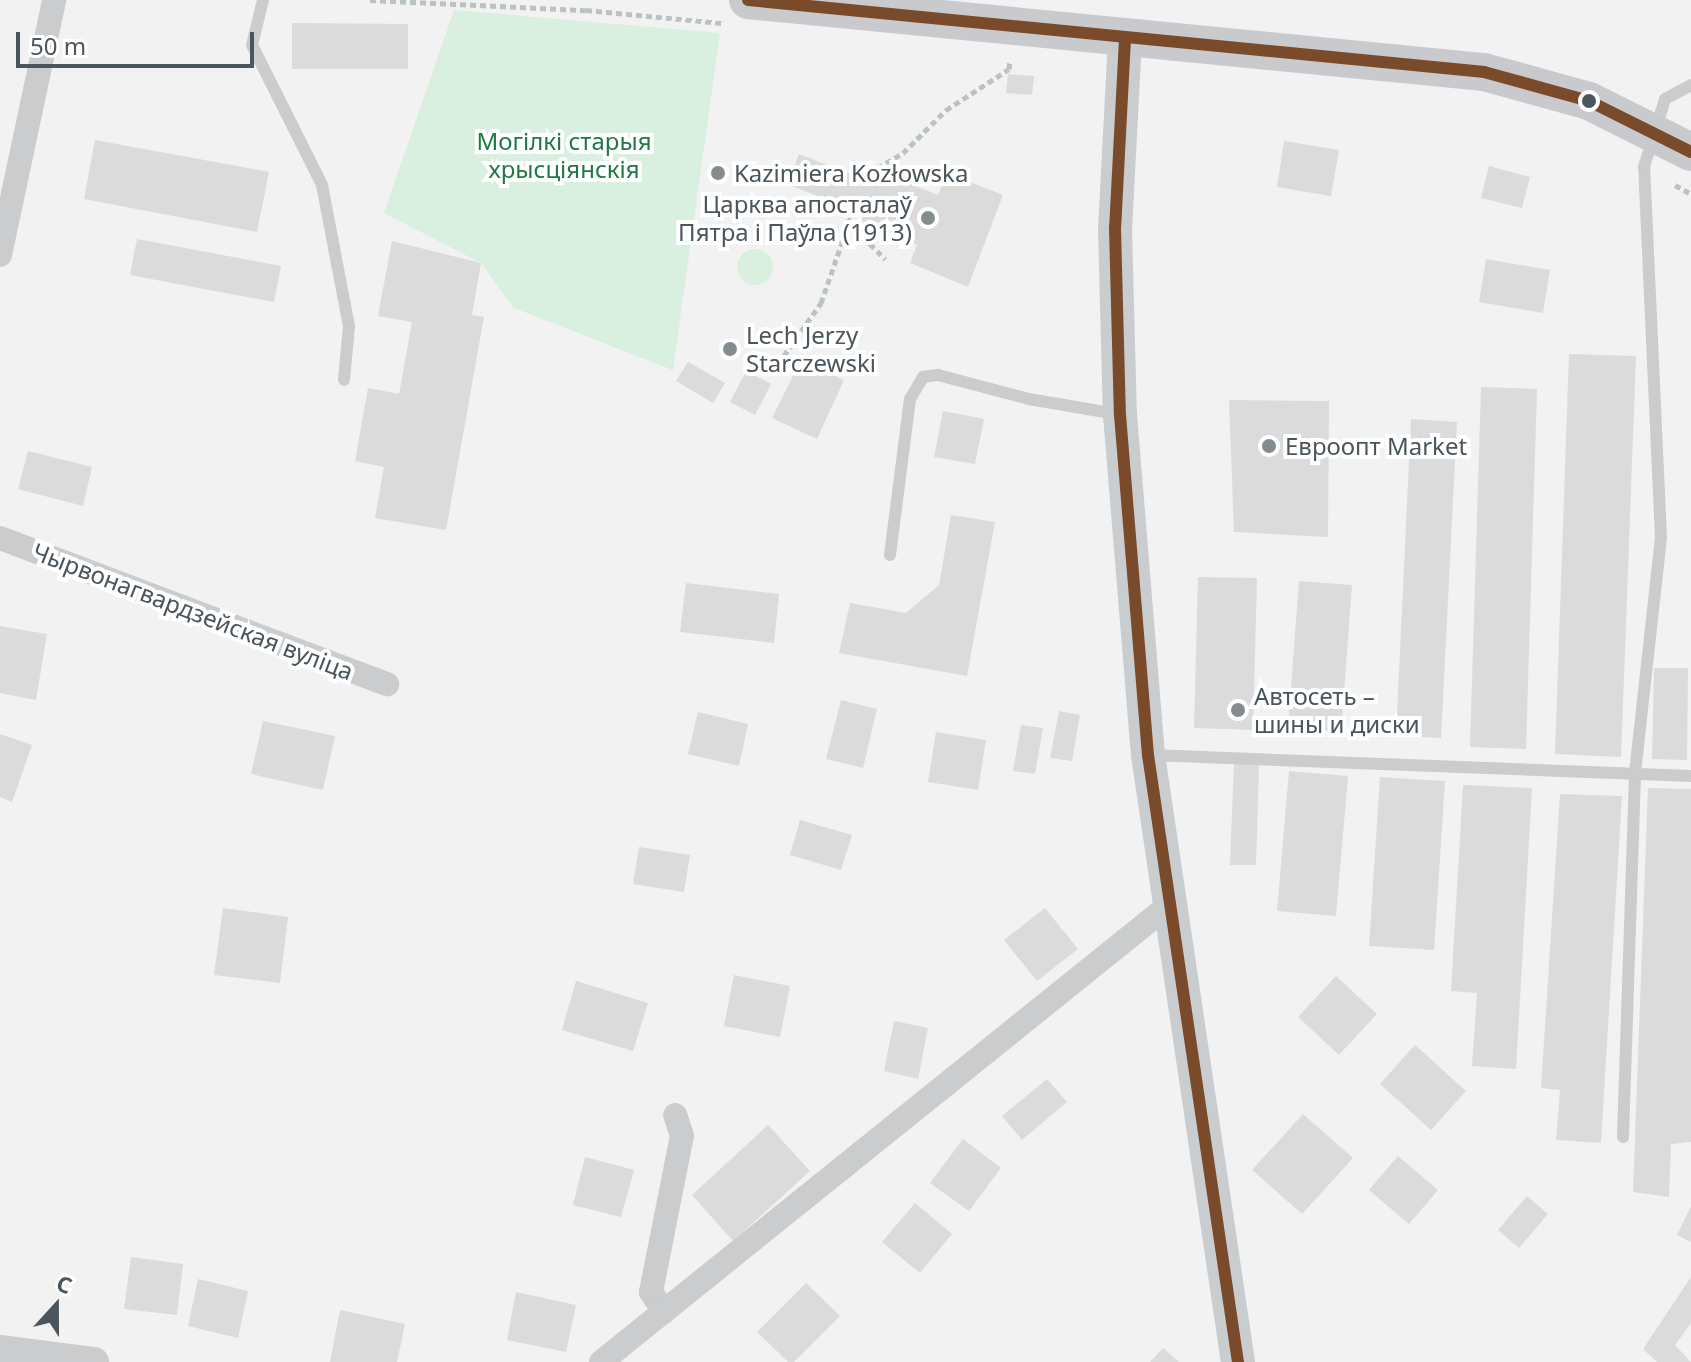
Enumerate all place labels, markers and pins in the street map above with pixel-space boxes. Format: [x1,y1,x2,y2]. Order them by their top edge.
unlabelled marker [1581,93,1597,109]
place label: Kazimiera Kozłowska [734,159,968,187]
marker: Kazimiera Kozłowska [709,164,727,182]
place label: Царква апосталаў Пятра і Паўла (1913) [678,190,912,246]
marker: Царква апосталаў Пятра і Паўла (1913) [919,209,937,227]
place label: Lech Jerzy Starczewski [746,321,876,377]
marker: Lech Jerzy Starczewski [721,340,739,358]
place label: Евроопт Market [1285,432,1467,460]
marker: Евроопт Market [1260,437,1278,455]
place label: Автосеть – шины и диски [1254,682,1420,738]
marker: Автосеть – шины и диски [1229,701,1247,719]

